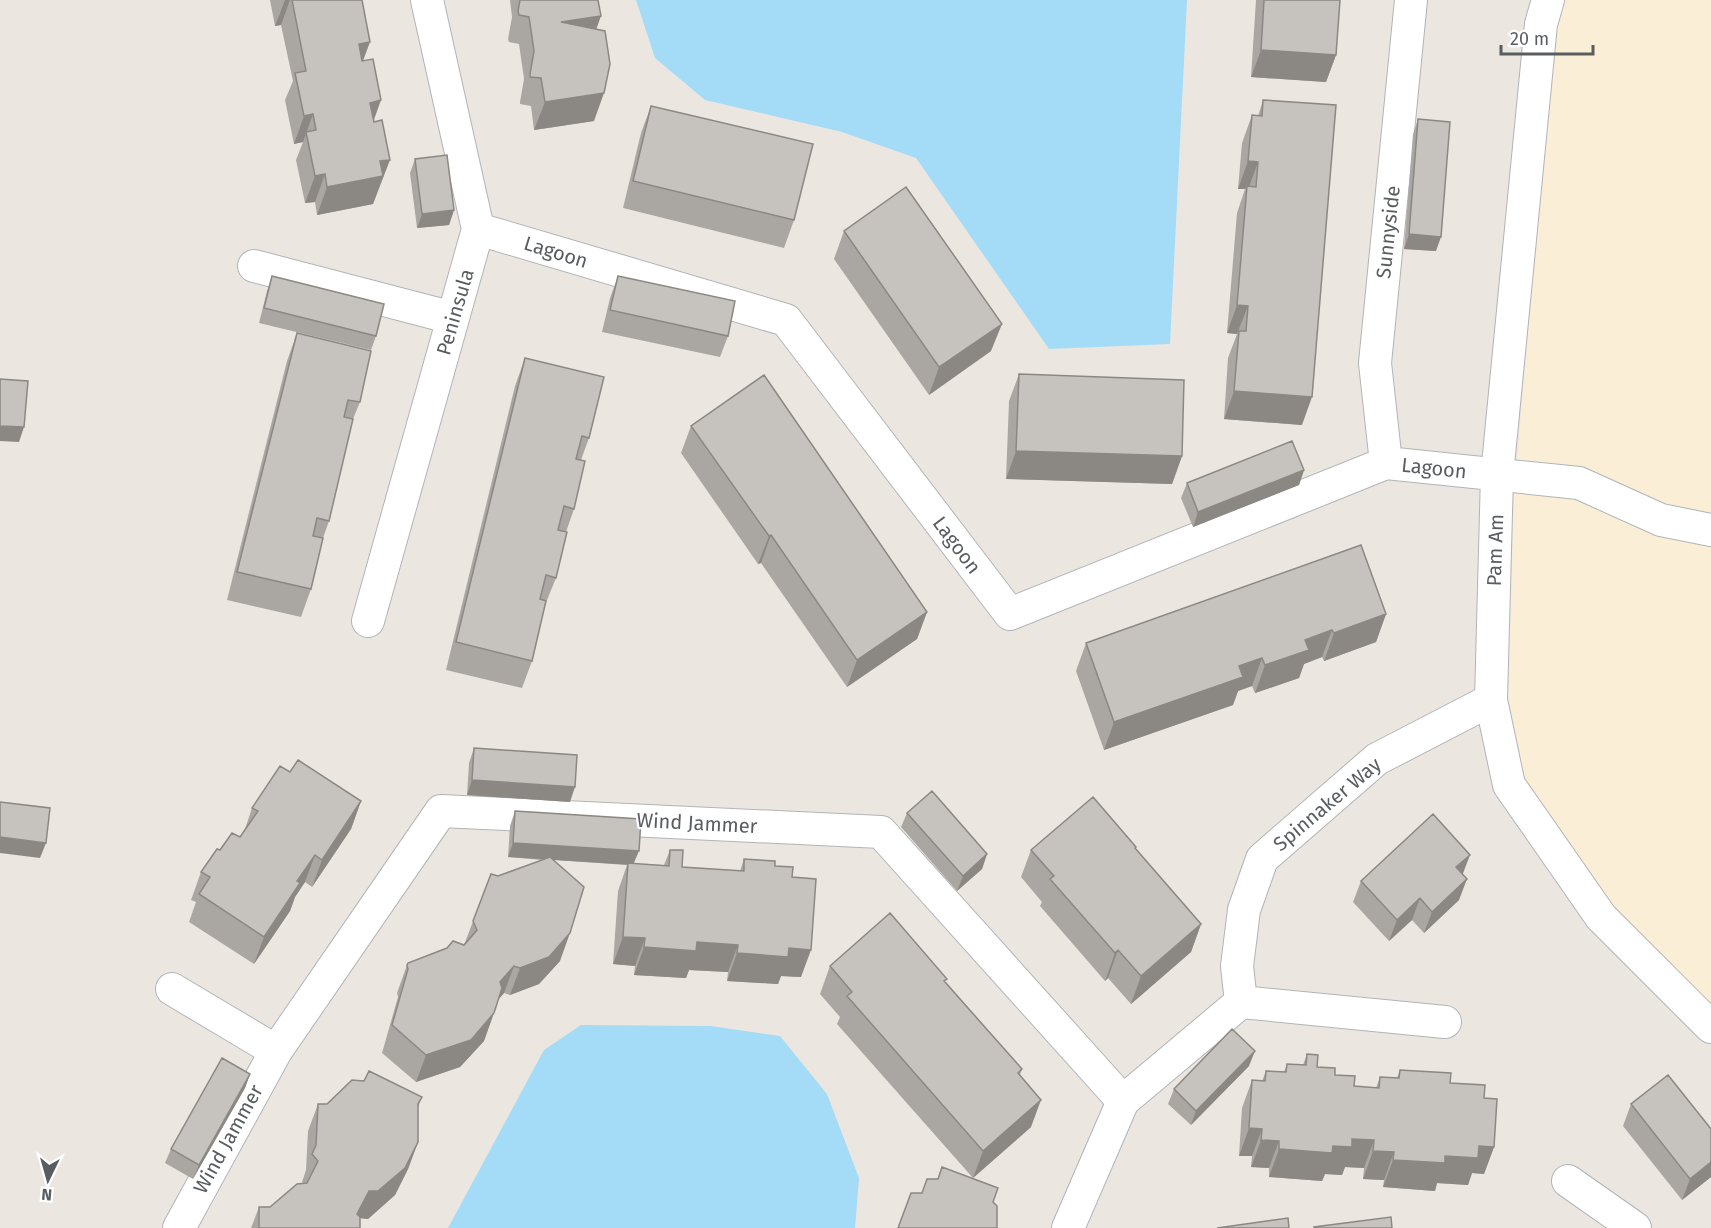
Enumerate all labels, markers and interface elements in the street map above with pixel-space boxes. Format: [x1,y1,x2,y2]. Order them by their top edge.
scale bar [1501,18,1592,56]
text: 20 m [1510,28,1549,50]
street label: Sunnyside [1371,184,1405,280]
street label: Lagoon [521,231,591,273]
street label: Peninsula [431,266,479,358]
street label: Lagoon [1400,453,1468,483]
street label: Lagoon [928,512,986,578]
street label: Pam Am [1482,513,1508,587]
street label: Spinnaker Way [1268,752,1386,856]
street label: Wind Jammer [636,808,758,838]
street label: Wind Jammer [188,1080,268,1198]
north arrow [18,1150,78,1210]
text: N [41,1185,53,1204]

